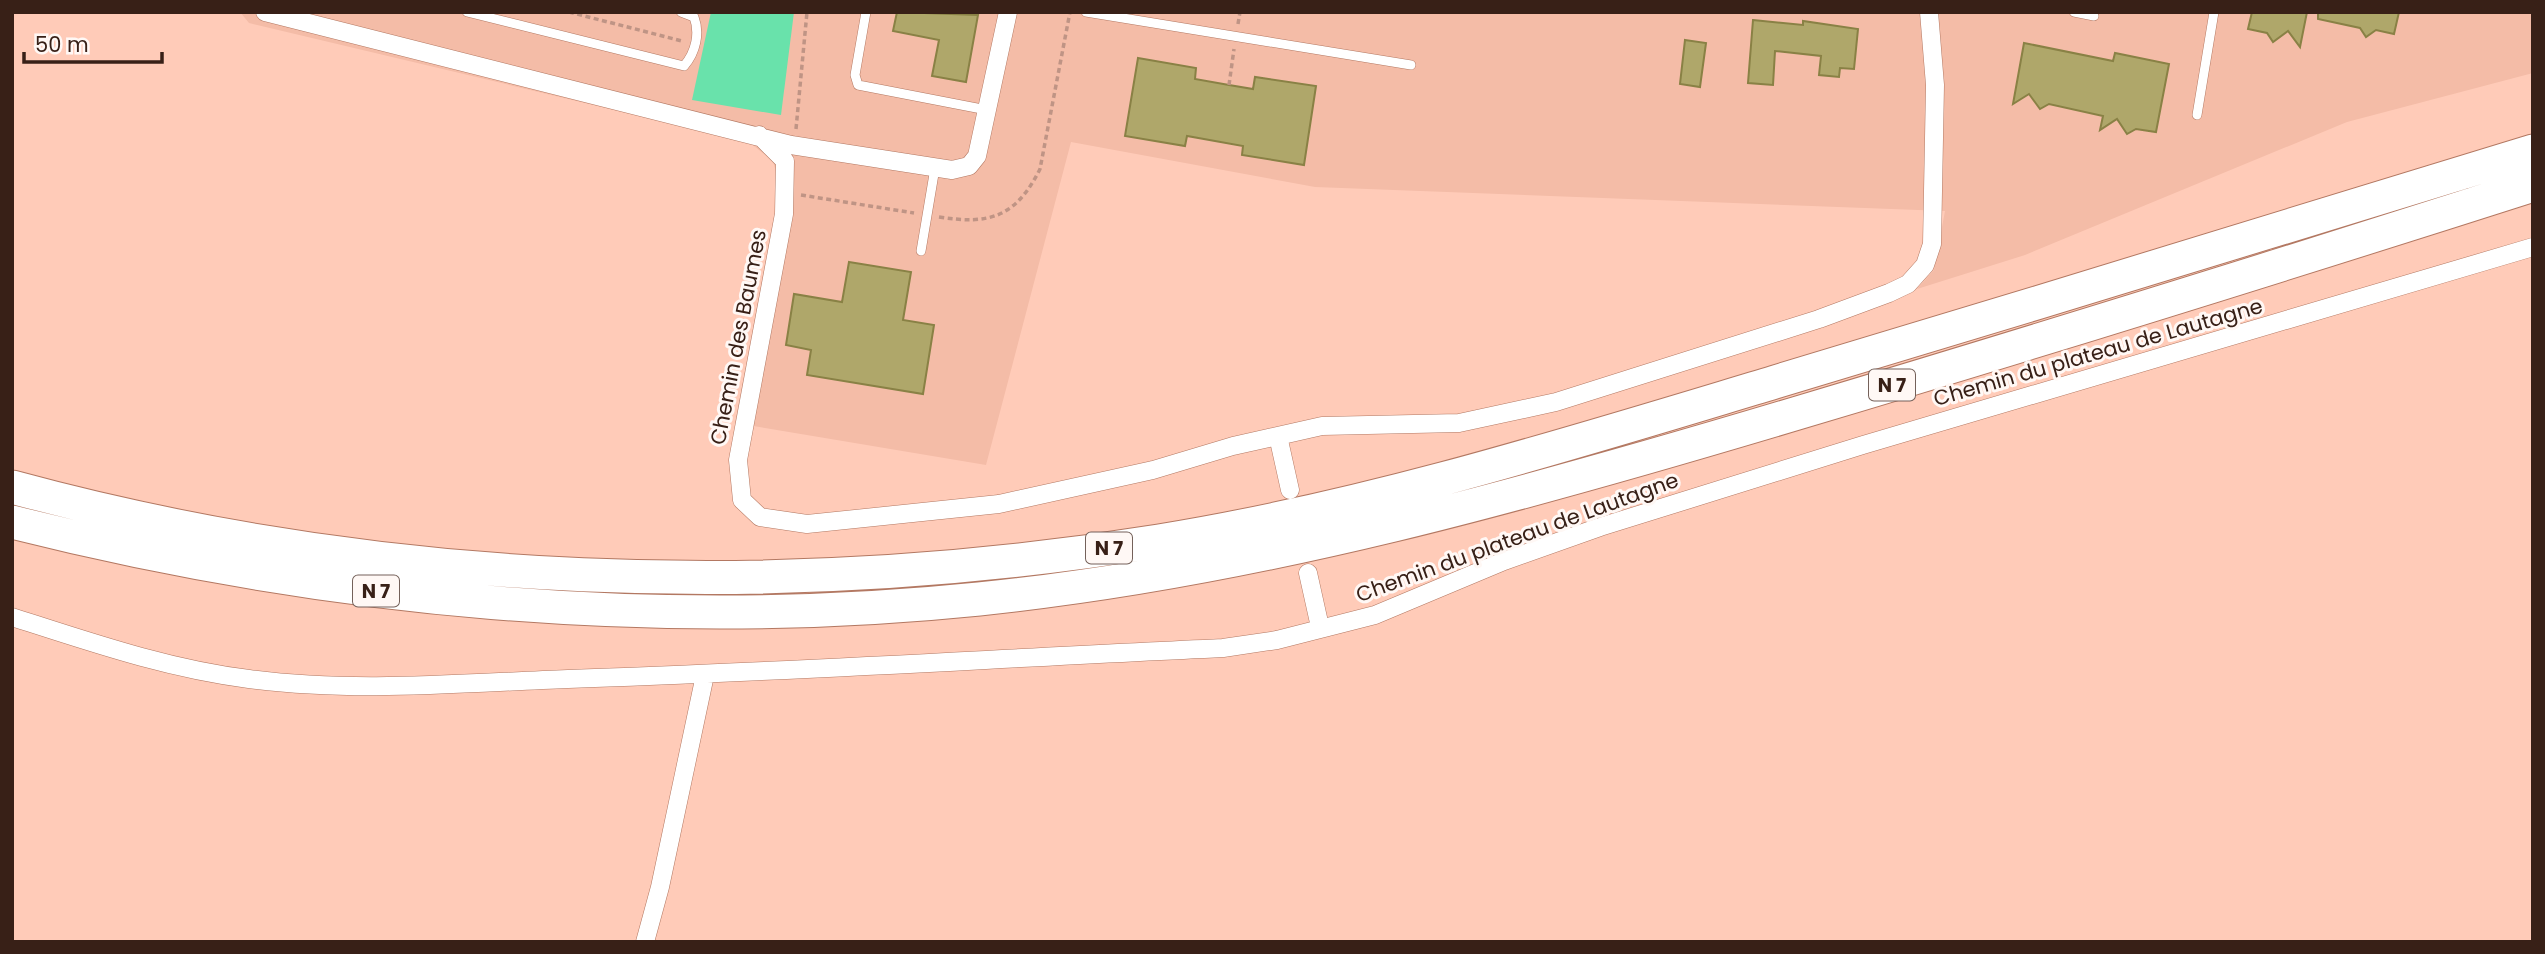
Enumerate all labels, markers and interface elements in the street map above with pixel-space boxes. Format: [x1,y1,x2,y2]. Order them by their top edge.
scale bar [24,21,163,65]
text: 50 m [35,30,89,59]
street label: Chemin des Baumes [703,227,773,447]
street label: Chemin du plateau de Lautagne [1930,291,2266,413]
road number: N 7 [1869,370,1915,400]
street label: Chemin du plateau de Lautagne [1352,465,1682,609]
road number: N 7 [1086,533,1132,564]
road number: N 7 [353,576,399,606]

